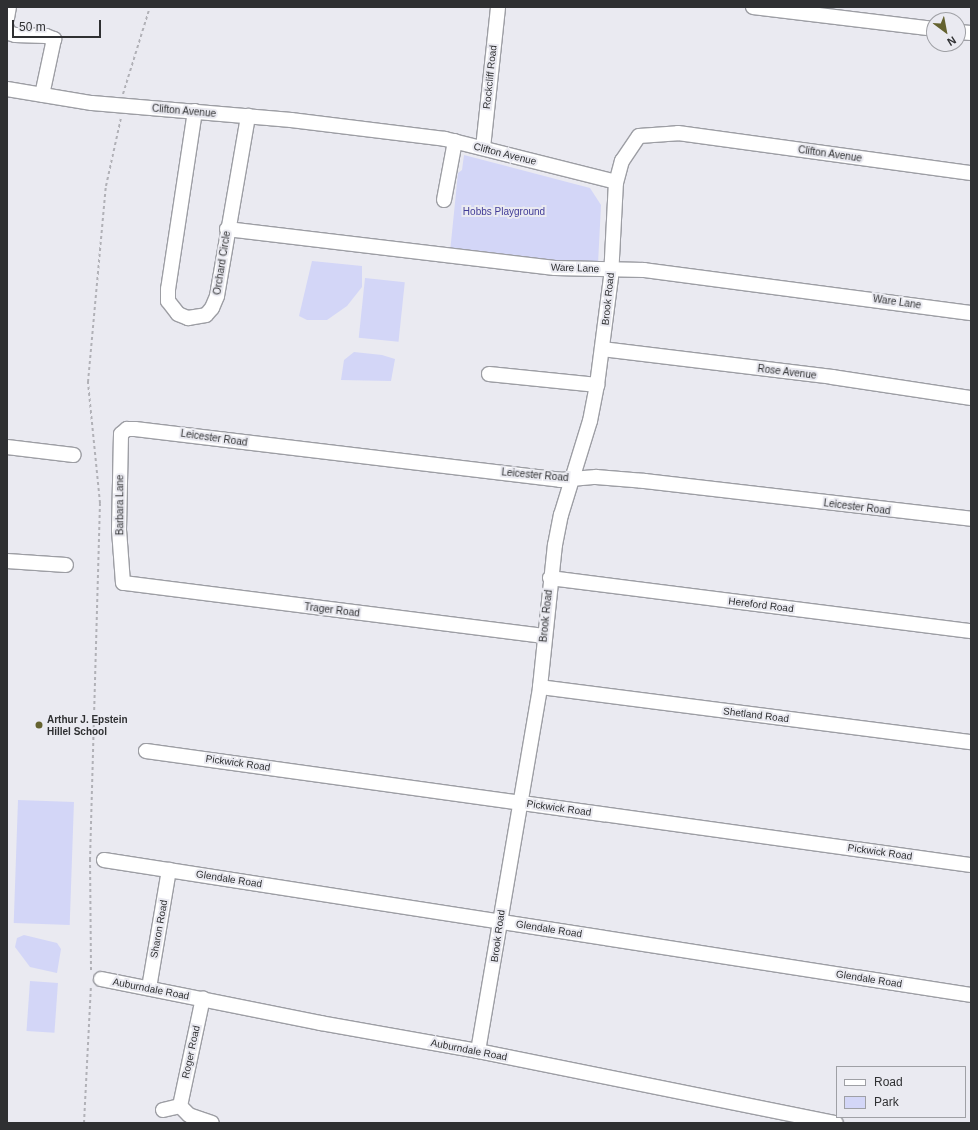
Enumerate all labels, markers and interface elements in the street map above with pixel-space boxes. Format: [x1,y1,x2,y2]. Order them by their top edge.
scale bar [14,12,103,38]
north arrow [926,12,966,52]
text: 50 m [19,20,46,34]
text: N [945,34,958,49]
street label: Rockcliff Road [481,44,499,110]
street label: Clifton Avenue [151,102,217,120]
street label: Clifton Avenue [472,140,538,168]
street label: Clifton Avenue [797,144,863,164]
park label: Hobbs Playground [463,206,545,218]
street label: Orchard Circle [211,230,233,296]
street label: Ware Lane [551,261,599,275]
street label: Brook Road [599,272,617,326]
street label: Ware Lane [872,293,922,311]
street label: Rose Avenue [757,362,817,382]
street label: Leicester Road [180,427,248,449]
street label: Leicester Road [501,466,569,484]
street label: Barbara Lane [114,475,126,535]
street label: Leicester Road [823,497,891,517]
street label: Brook Road [537,589,555,643]
street label: Hereford Road [728,595,794,615]
street label: Trager Road [304,601,360,619]
street label: Shetland Road [722,705,790,725]
place label: Arthur J. Epstein Hillel School [47,713,128,736]
marker: Arthur J. Epstein Hillel School [34,720,44,730]
street label: Pickwick Road [205,753,271,773]
street label: Pickwick Road [526,798,592,818]
street label: Pickwick Road [847,842,913,862]
street label: Glendale Road [195,868,263,890]
street label: Sharon Road [148,899,170,959]
street label: Brook Road [488,909,508,963]
street label: Glendale Road [515,918,583,940]
street label: Glendale Road [835,968,903,990]
street label: Auburndale Road [112,976,190,1002]
street label: Roger Road [180,1024,202,1080]
street label: Auburndale Road [430,1037,508,1063]
legend [836,1066,966,1118]
text: Road [874,1075,903,1089]
text: Park [874,1095,899,1109]

